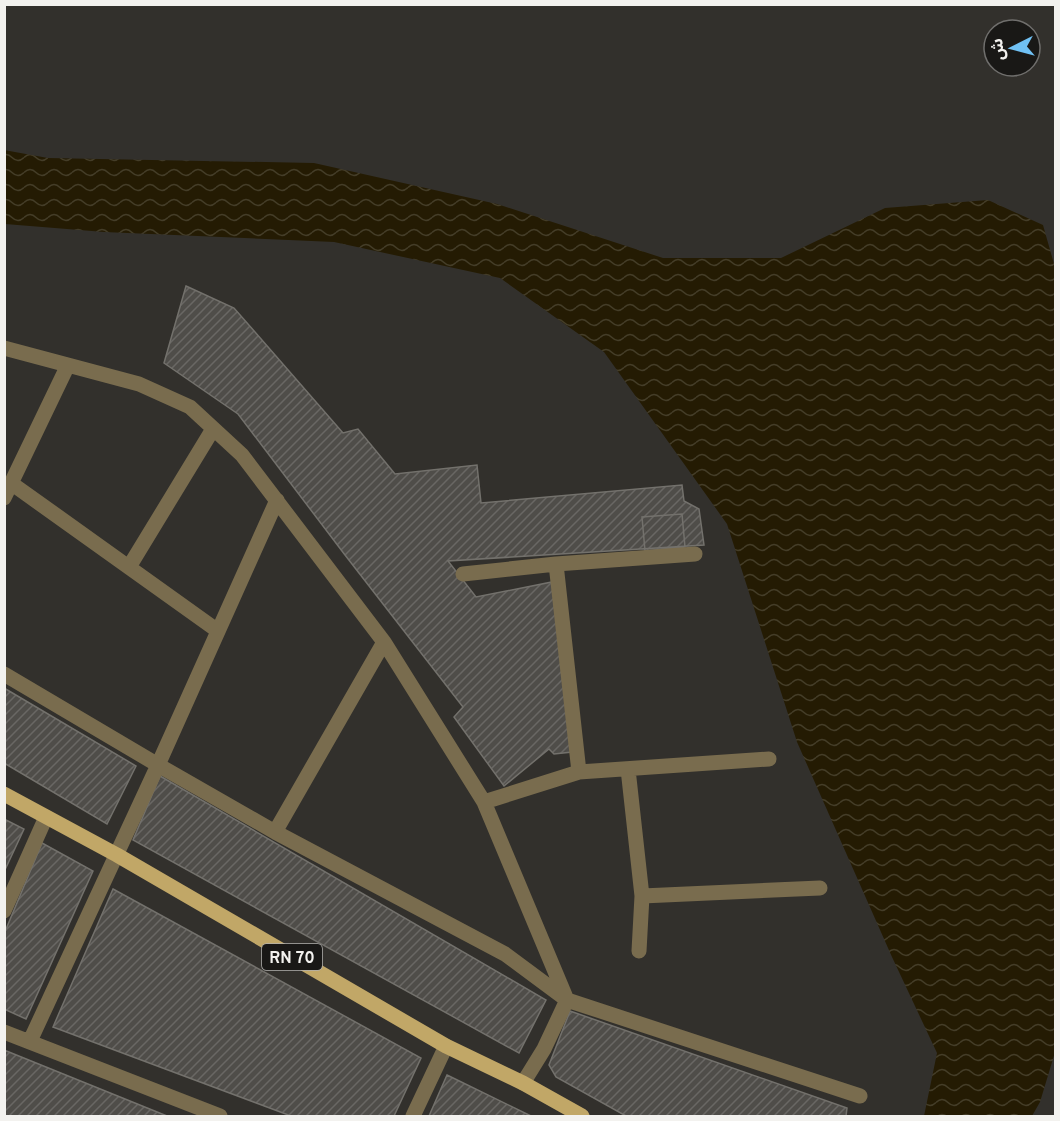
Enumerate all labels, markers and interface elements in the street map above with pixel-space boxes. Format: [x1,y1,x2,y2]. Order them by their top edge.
north arrow [982,18,1042,78]
text: ش [988,37,1010,61]
road number: RN 70 [262,944,322,970]

